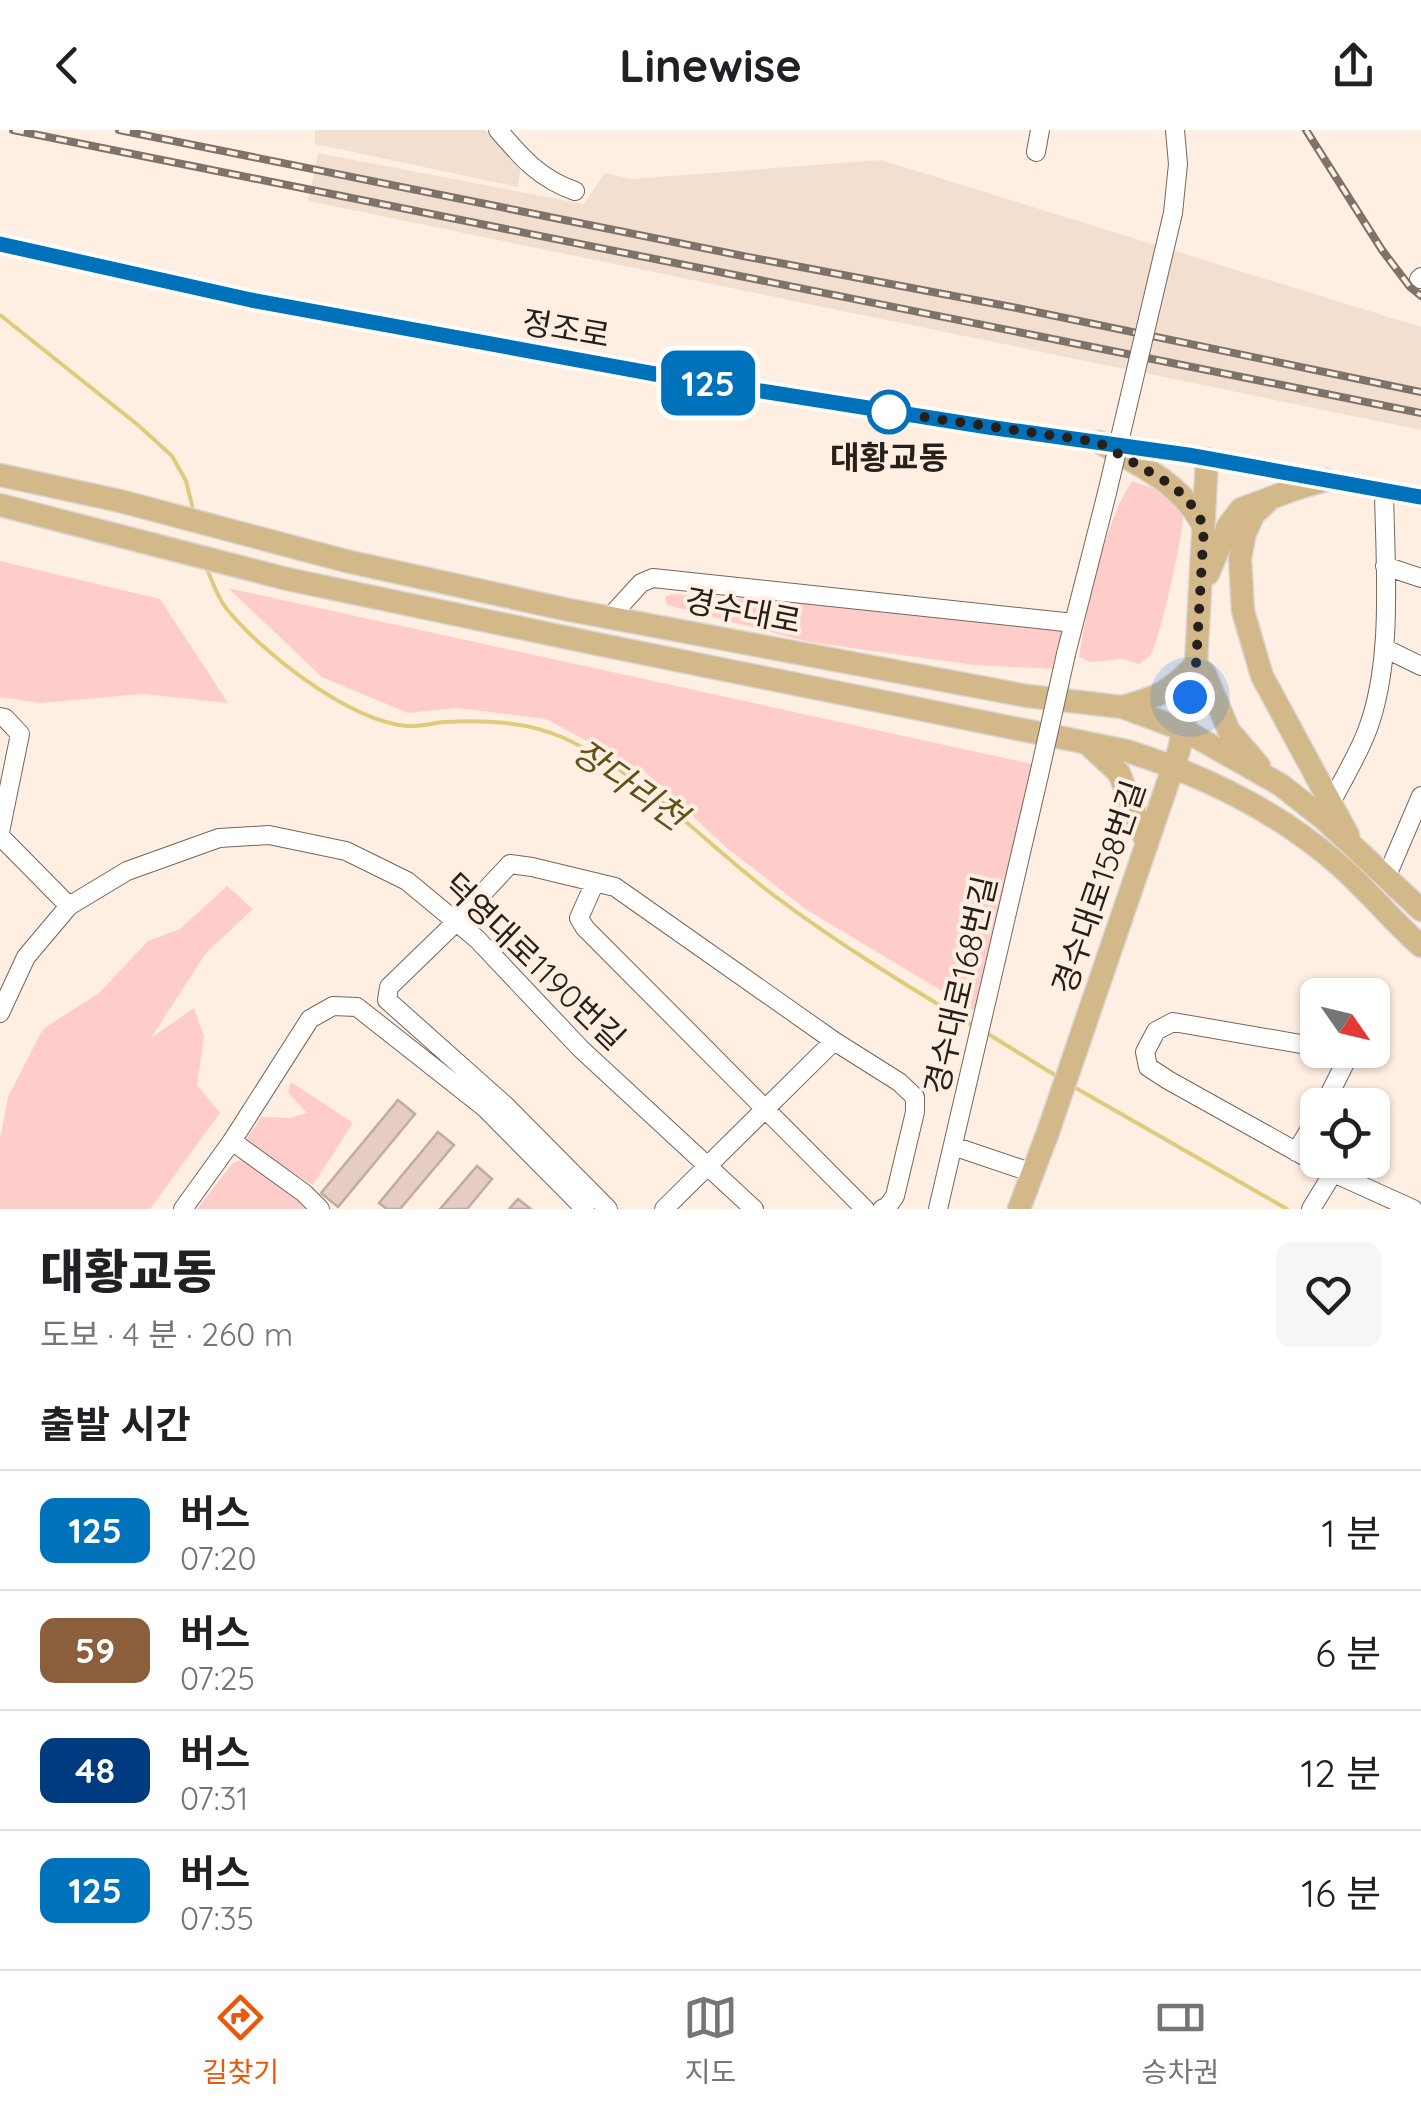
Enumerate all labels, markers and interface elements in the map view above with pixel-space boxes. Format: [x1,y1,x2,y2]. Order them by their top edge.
text: Linewise [619,37,802,93]
icon: back [40,38,95,93]
icon: share [1326,38,1381,93]
street label: 정조로 [519,301,613,355]
line badge: 125 [650,350,766,416]
text: 125 [681,361,735,405]
marker: 대황교동 [868,391,910,433]
place label: 대황교동 [830,437,948,477]
street label: 경수대로 [681,579,805,641]
your location [1165,672,1215,722]
water label: 장다리천 [565,729,698,841]
street label: 경수대로158번길 [1043,775,1153,999]
street label: 덕영대로1190번길 [436,864,634,1058]
street label: 경수대로168번길 [915,872,1005,1098]
north arrow [1300,978,1390,1068]
map controls [1300,978,1390,1178]
button: locate [1300,1088,1390,1178]
text: 대황교동 [40,1241,217,1301]
button: heart [1276,1242,1381,1347]
text: 도보 · 4 분 · 260 m [40,1314,293,1354]
text: 출발 시간 [40,1400,190,1448]
text: 버스 [180,1489,250,1537]
text: 125 [68,1508,122,1552]
text: 1 분 [1322,1509,1381,1557]
text: 07:20 [180,1538,256,1578]
text: 버스 [180,1609,250,1657]
text: 59 [75,1628,115,1672]
text: 6 분 [1315,1629,1381,1677]
text: 07:25 [180,1658,255,1698]
text: 버스 [180,1729,250,1777]
text: 48 [75,1748,115,1792]
text: 12 분 [1301,1749,1381,1797]
text: 07:31 [180,1778,248,1818]
text: 버스 [180,1849,250,1897]
text: 125 [68,1868,122,1912]
text: 16 분 [1301,1869,1381,1917]
text: 07:35 [180,1898,254,1938]
tab: 길찾기 [202,1990,279,2090]
tab: 지도 [683,1990,738,2090]
tab: 승차권 [1142,1990,1219,2090]

